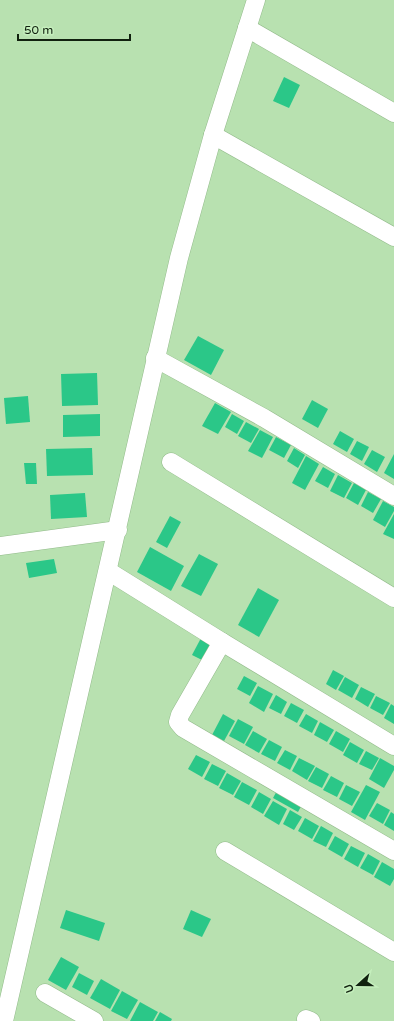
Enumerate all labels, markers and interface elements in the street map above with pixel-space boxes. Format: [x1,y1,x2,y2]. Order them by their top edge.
scale bar [18,16,130,42]
text: 50 m [24,23,53,37]
north arrow [338,965,378,1005]
text: U [342,982,357,995]

